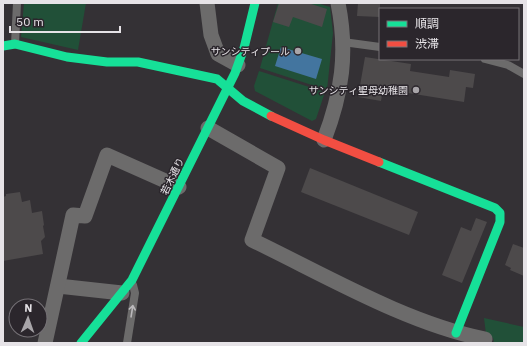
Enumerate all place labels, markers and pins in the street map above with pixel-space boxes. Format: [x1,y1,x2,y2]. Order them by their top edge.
place label: サンシティプール [211,45,290,58]
marker: サンシティプール [293,46,303,56]
place label: サンシティ聖母幼稚園 [309,84,408,97]
marker: サンシティ聖母幼稚園 [411,85,421,95]

